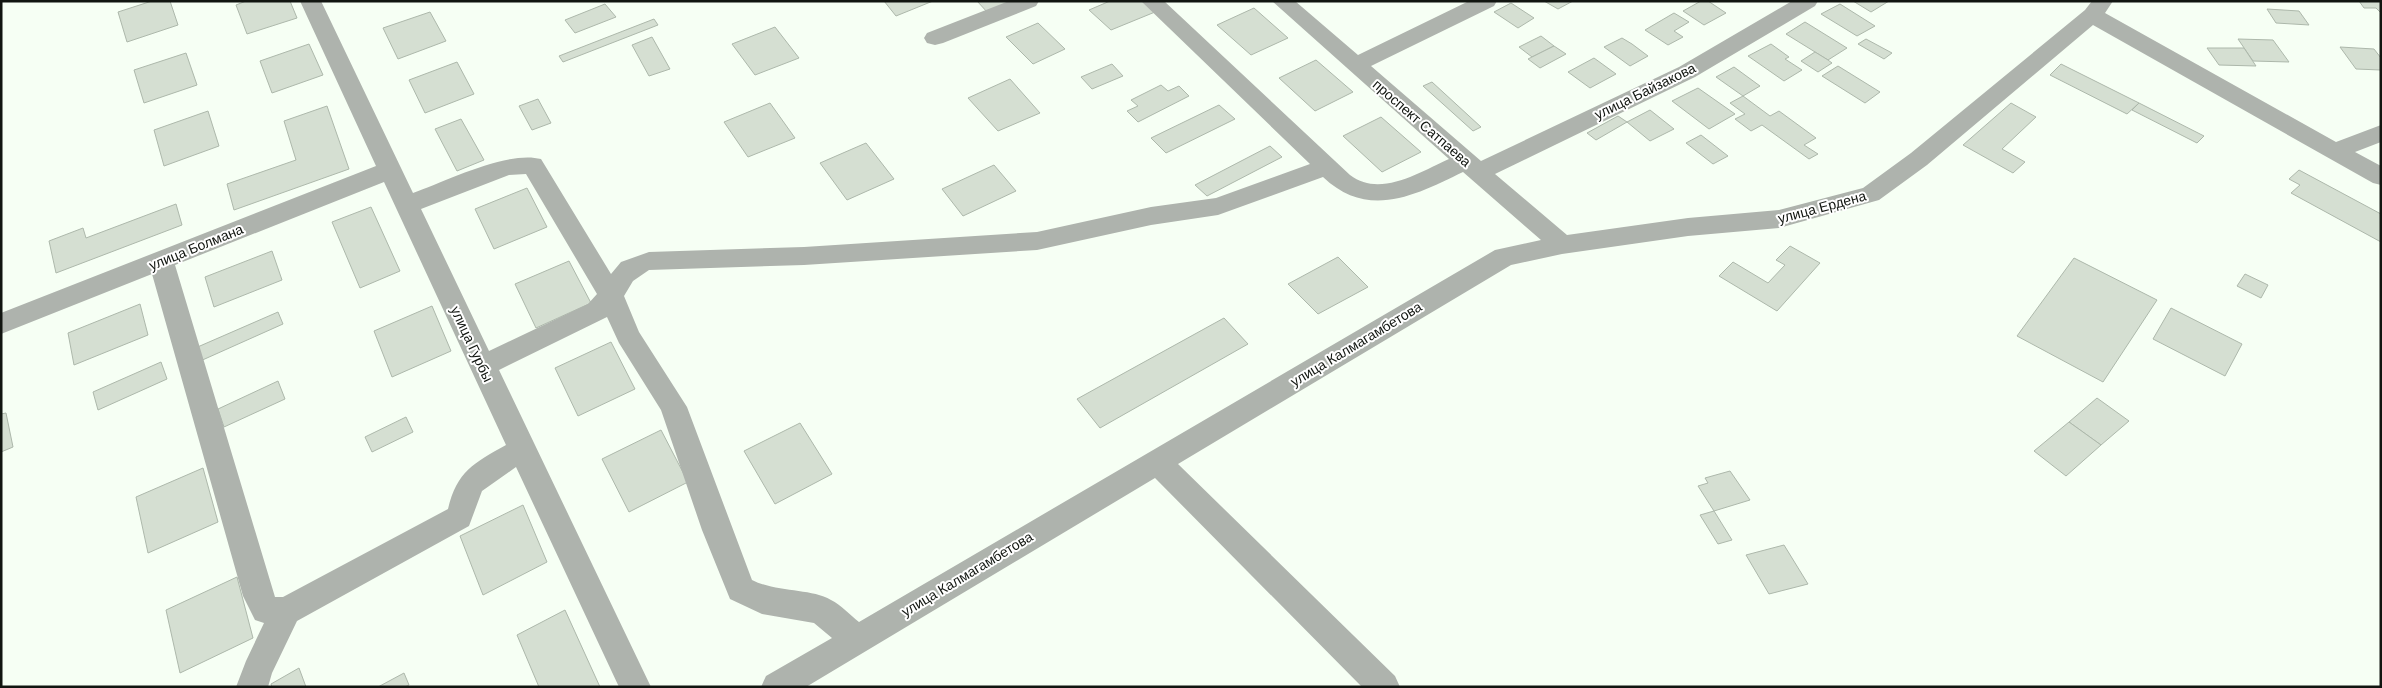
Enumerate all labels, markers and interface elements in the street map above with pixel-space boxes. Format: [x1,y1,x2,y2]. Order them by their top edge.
street label: улица Байзакова [1592,59,1698,122]
street label: проспект Сатпаева [1370,76,1474,170]
street label: улица Ердена [1776,187,1868,226]
street label: улица Болмана [147,221,246,273]
street label: улица Калмагамбетова [1287,298,1425,390]
street label: улица Гурбы [447,304,497,384]
street label: улица Калмагамбетова [898,528,1036,620]

